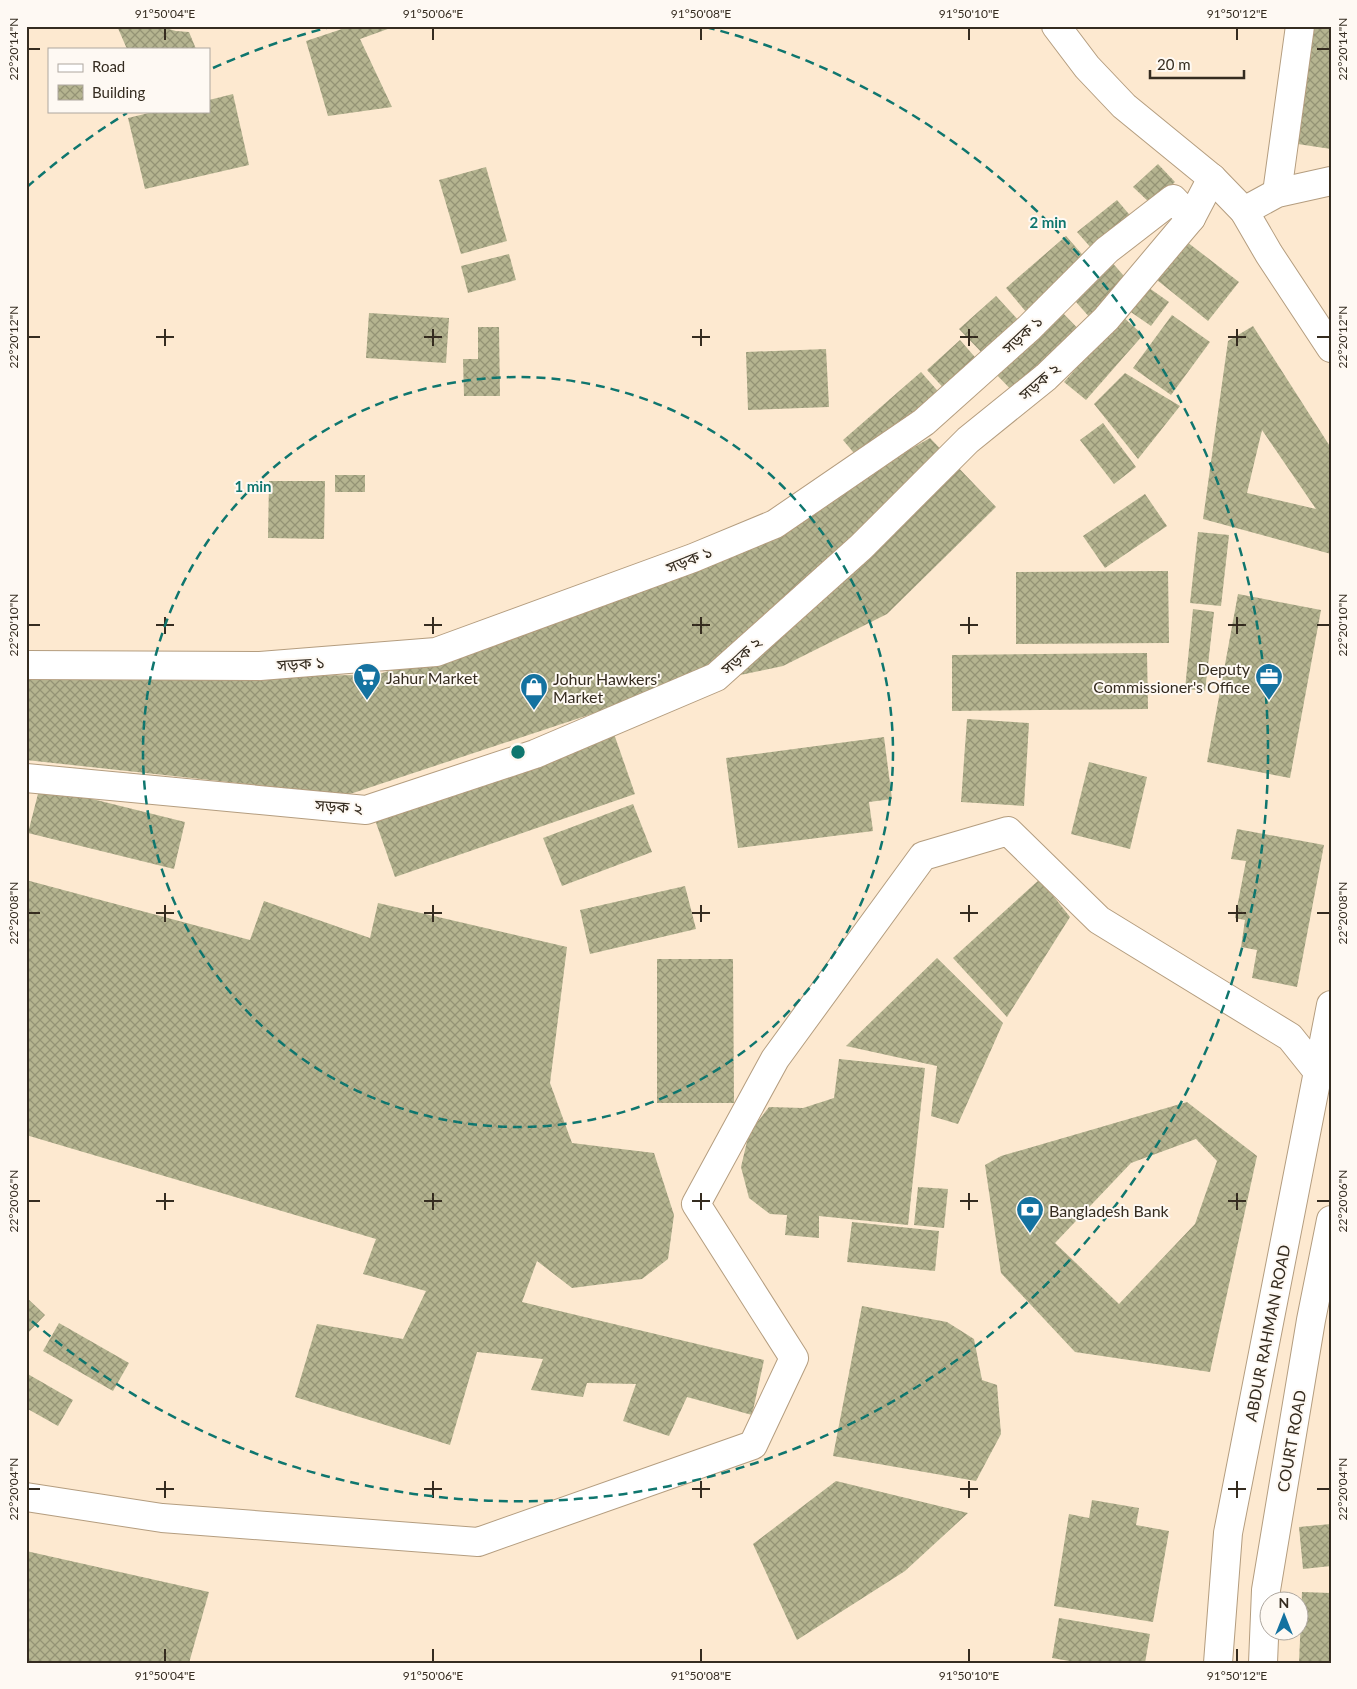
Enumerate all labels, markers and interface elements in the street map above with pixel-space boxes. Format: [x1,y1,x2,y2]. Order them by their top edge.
text: 91°50'04"E [135,6,195,21]
text: 91°50'06"E [403,6,463,21]
text: 91°50'08"E [671,6,731,21]
text: 91°50'10"E [939,6,999,21]
text: 91°50'12"E [1207,6,1267,21]
text: 22°20'14"N [6,18,21,80]
text: 22°20'14"N [1335,18,1350,80]
legend [48,48,210,112]
scale bar [1150,48,1243,80]
text: 20 m [1157,55,1191,73]
text: Road [92,57,125,75]
text: Building [92,83,145,101]
text: 2 min [1029,213,1067,231]
text: 22°20'12"N [6,306,21,368]
text: 22°20'12"N [1335,306,1350,368]
street label: সড়ক ১ [997,311,1046,358]
street label: সড়ক ২ [1014,358,1064,405]
text: 1 min [234,477,272,495]
street label: সড়ক ১ [662,541,715,577]
text: 22°20'10"N [6,594,21,656]
text: 22°20'10"N [1335,594,1350,656]
street label: সড়ক ২ [716,632,766,679]
street label: সড়ক ১ [275,652,326,674]
place label: Deputy Commissioner's Office [1093,659,1251,696]
supermarket icon: Jahur Market [352,662,382,701]
office icon: Deputy Commissioner's Office [1254,662,1284,701]
place label: Jahur Market [386,668,478,687]
place label: Johur Hawkers' Market [553,669,661,706]
shop icon: Johur Hawkers' Market [519,672,549,711]
centre of rings [509,743,527,761]
street label: সড়ক ২ [313,795,364,817]
text: 22°20'08"N [6,882,21,944]
text: 22°20'08"N [1335,882,1350,944]
text: 22°20'06"N [6,1170,21,1232]
text: 22°20'06"N [1335,1170,1350,1232]
bank icon: Bangladesh Bank [1015,1195,1045,1234]
place label: Bangladesh Bank [1049,1201,1170,1220]
street label: ABDUR RAHMAN ROAD [1241,1243,1293,1423]
street label: COURT ROAD [1273,1389,1309,1493]
text: 22°20'04"N [6,1458,21,1520]
text: 22°20'04"N [1335,1458,1350,1520]
north arrow [1260,1592,1310,1642]
text: N [1279,1594,1289,1611]
text: 91°50'04"E [135,1668,195,1683]
text: 91°50'06"E [403,1668,463,1683]
text: 91°50'08"E [671,1668,731,1683]
text: 91°50'10"E [939,1668,999,1683]
text: 91°50'12"E [1207,1668,1267,1683]

